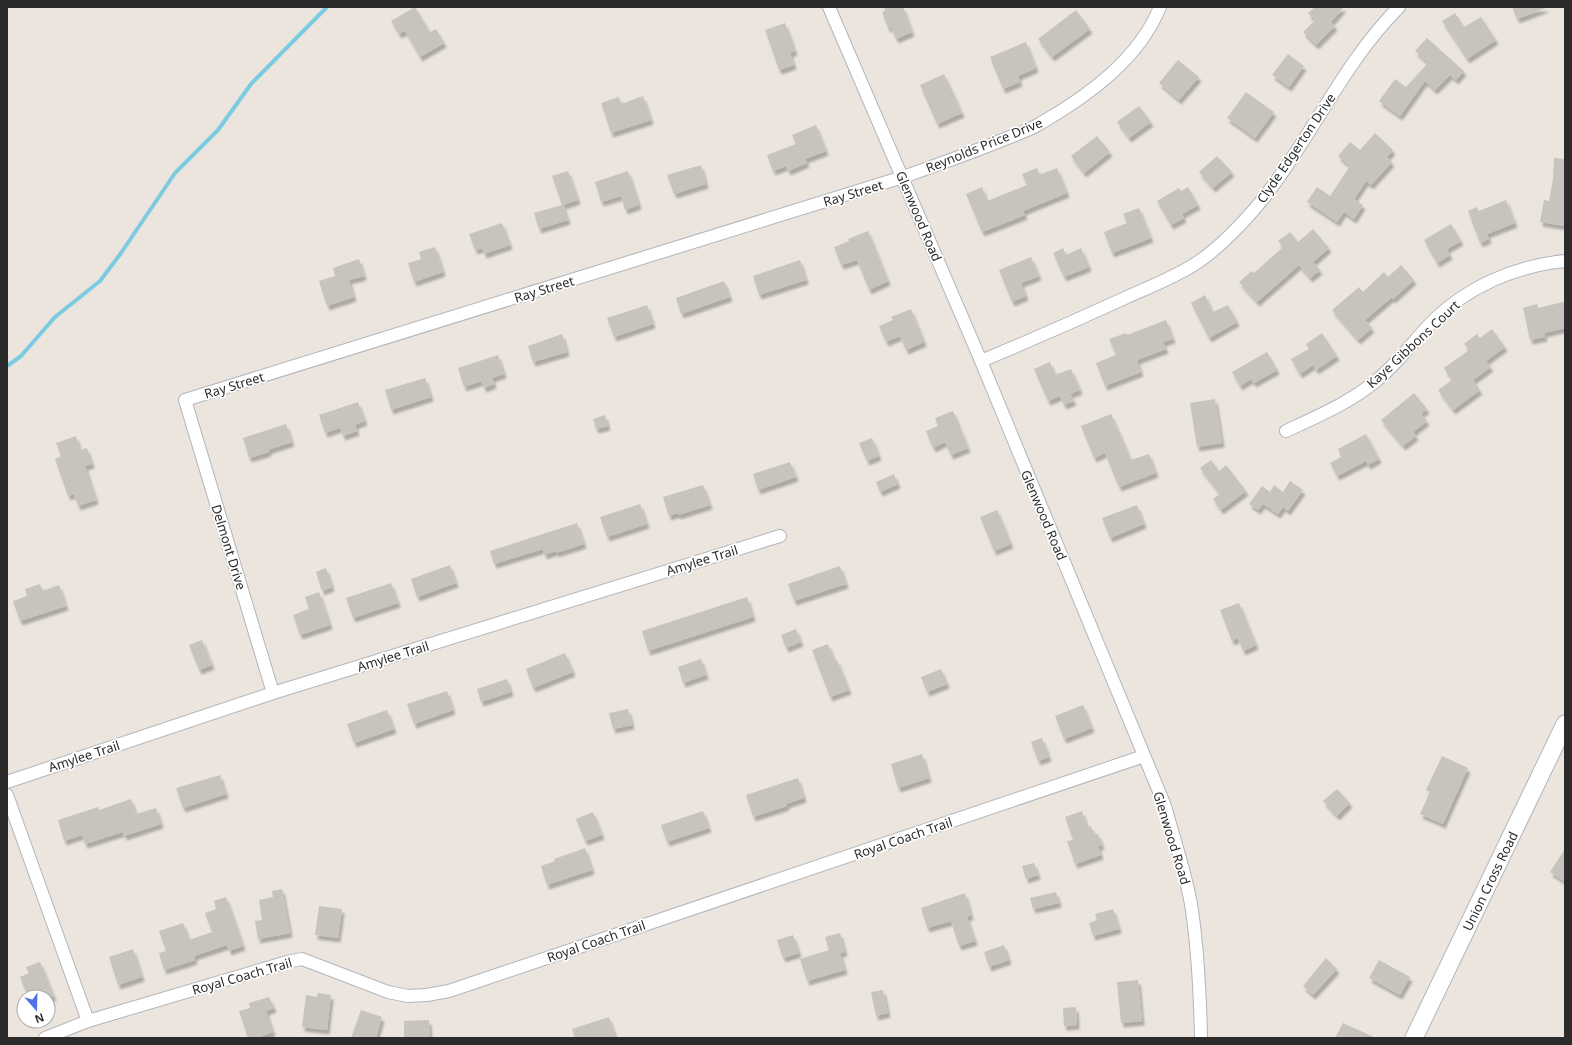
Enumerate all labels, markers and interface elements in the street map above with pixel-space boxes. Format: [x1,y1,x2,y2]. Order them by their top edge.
street label: Clyde Edgerton Drive [1252,90,1340,206]
street label: Reynolds Price Drive [923,113,1045,177]
street label: Glenwood Road [892,168,946,264]
street label: Ray Street [821,175,885,211]
street label: Ray Street [512,271,576,307]
street label: Kaye Gibbons Court [1363,296,1464,392]
street label: Ray Street [202,367,266,403]
street label: Glenwood Road [1017,467,1071,563]
street label: Delmont Drive [207,502,251,592]
street label: Amylee Trail [664,541,740,579]
street label: Amylee Trail [355,637,431,675]
street label: Amylee Trail [46,736,122,776]
street label: Glenwood Road [1149,789,1195,887]
street label: Royal Coach Trail [851,813,955,863]
street label: Union Cross Road [1458,828,1522,934]
street label: Royal Coach Trail [544,916,648,966]
street label: Royal Coach Trail [190,953,294,999]
north arrow [16,989,56,1029]
text: N [33,1010,46,1027]

